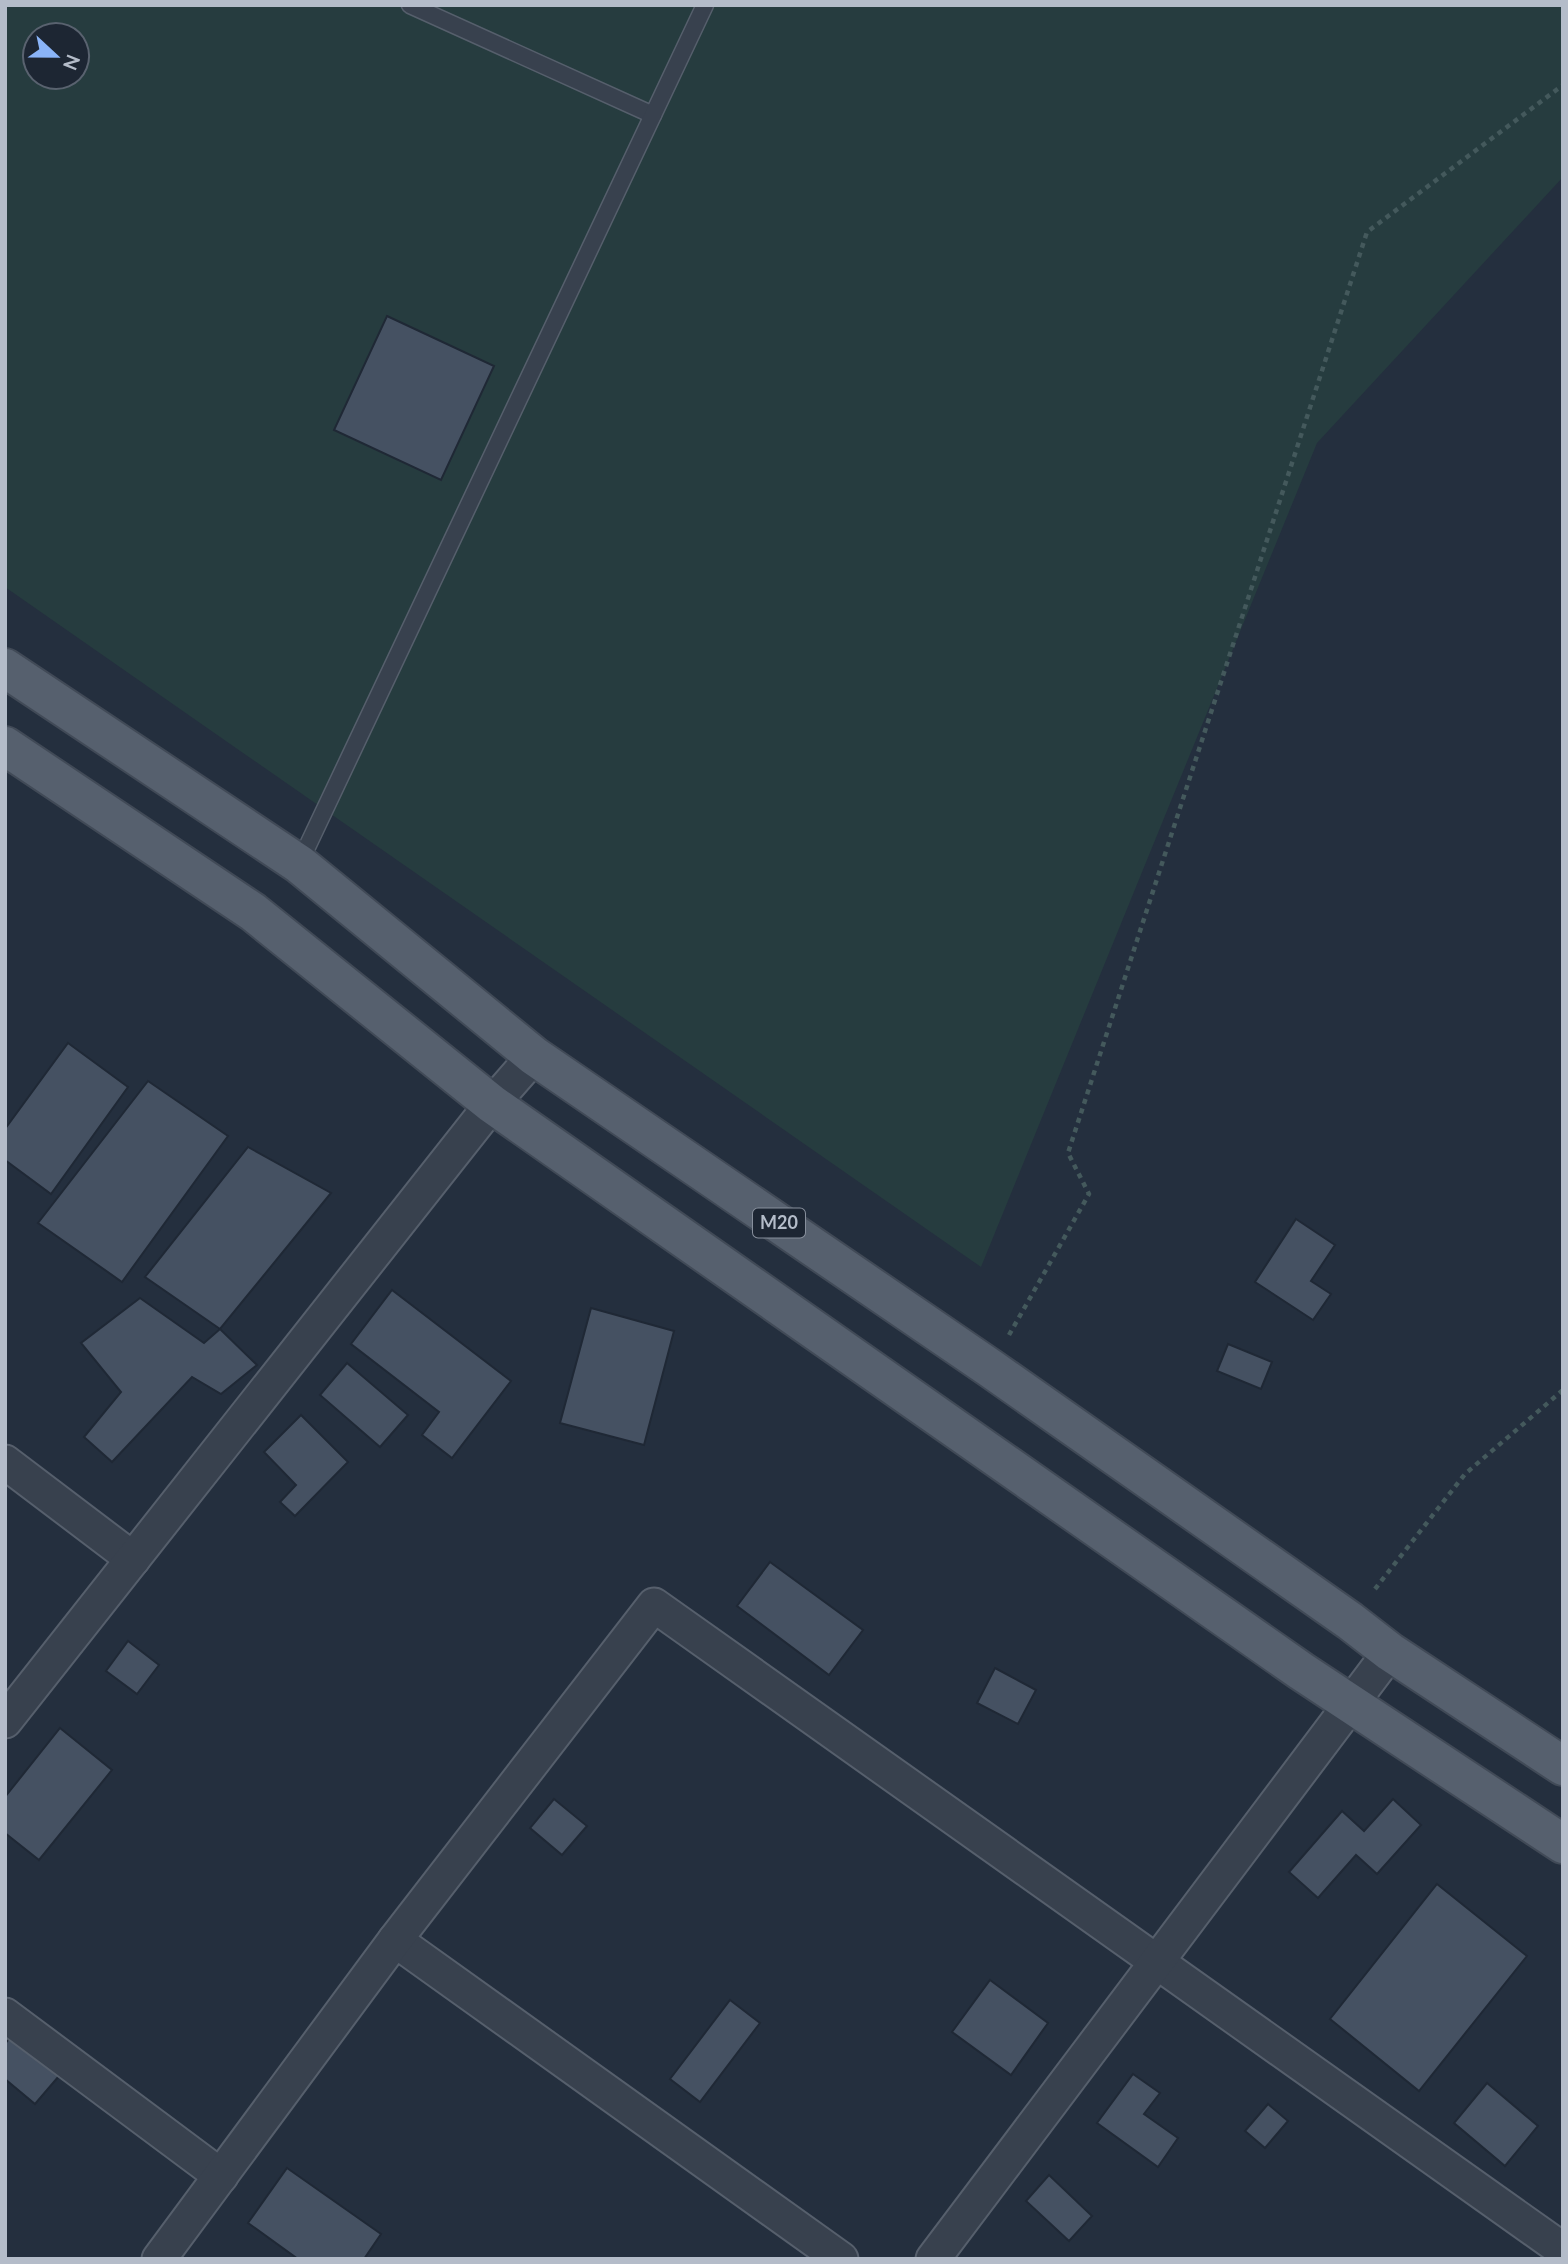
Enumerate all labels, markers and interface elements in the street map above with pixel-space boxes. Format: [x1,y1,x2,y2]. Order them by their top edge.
north arrow [21,21,91,91]
text: N [59,51,86,74]
road number: M20 [753,1208,805,1238]

